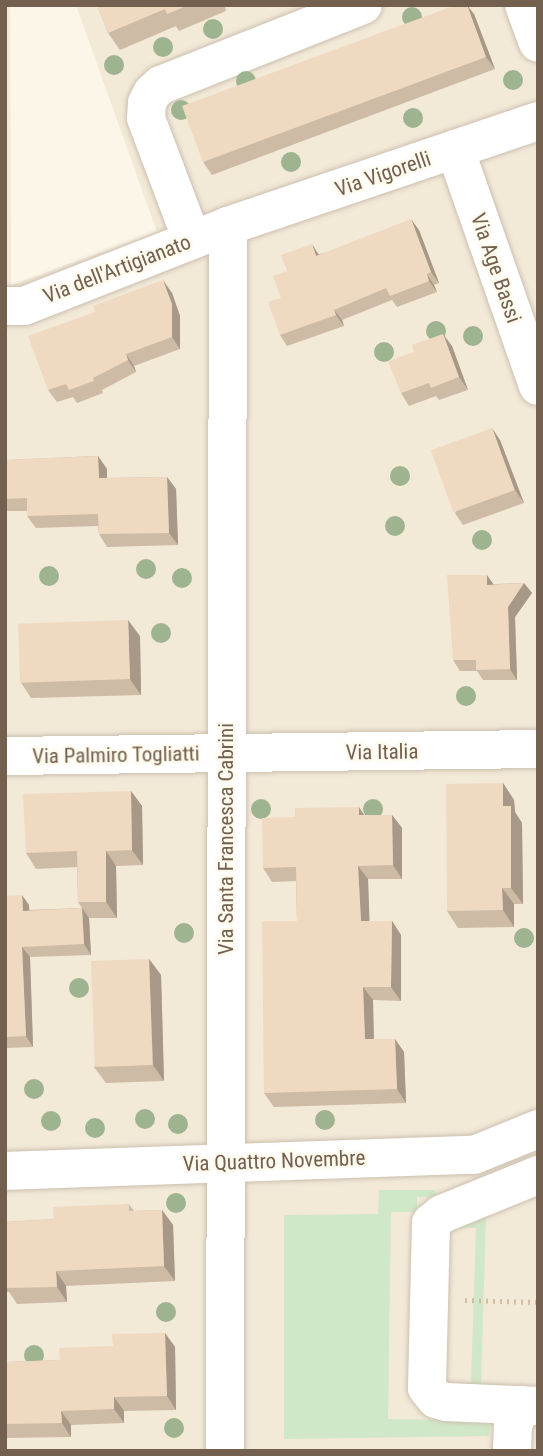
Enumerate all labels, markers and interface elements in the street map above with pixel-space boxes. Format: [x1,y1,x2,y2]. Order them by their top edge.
street label: Via Vigorelli [332,146,434,202]
street label: Via Age Bassi [466,210,526,326]
street label: Via dell'Artigianato [40,229,194,309]
street label: Via Santa Francesca Cabrini [213,723,239,955]
street label: Via Italia [345,739,419,765]
street label: Via Palmiro Togliatti [32,741,200,769]
street label: Via Quattro Novembre [182,1145,366,1177]

